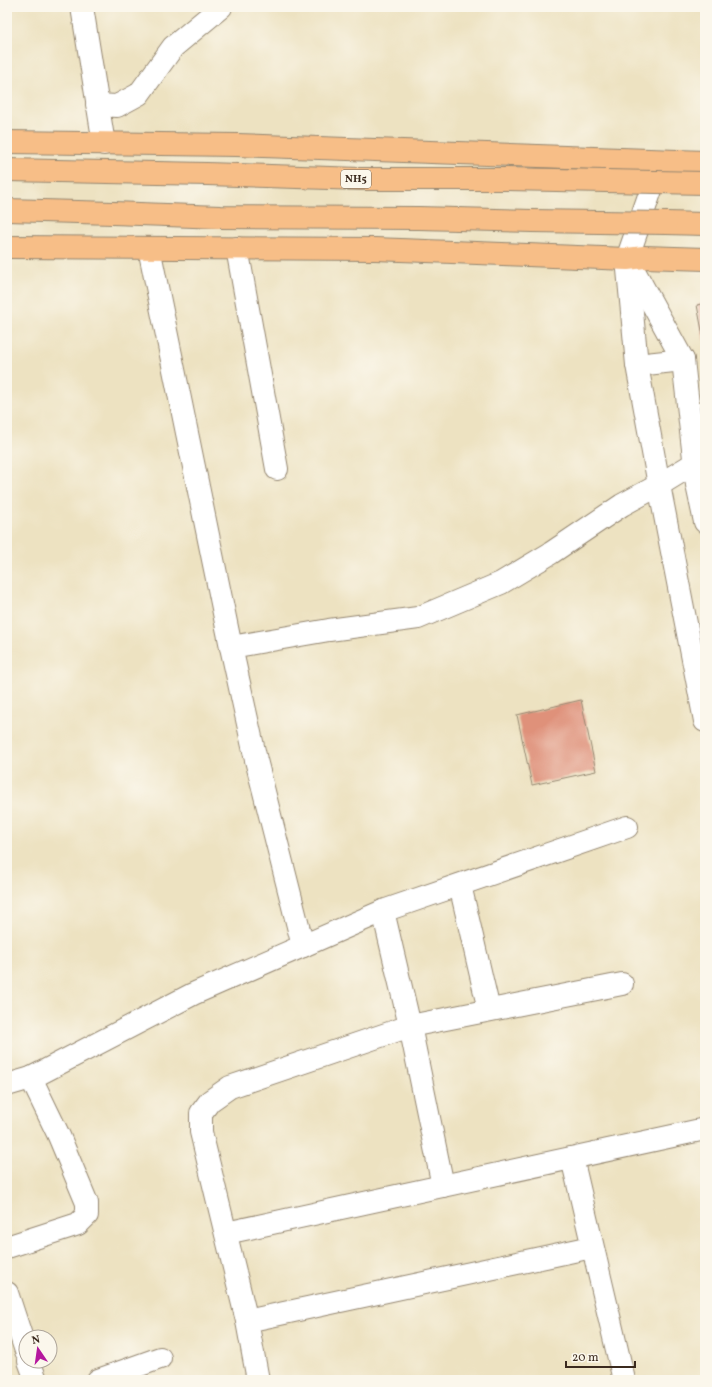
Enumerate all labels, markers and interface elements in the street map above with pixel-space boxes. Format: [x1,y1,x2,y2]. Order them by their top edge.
road number: NH5 [341,170,371,188]
north arrow [18,1329,58,1369]
text: N [31,1333,42,1349]
scale bar [566,1343,635,1369]
text: 20 m [572,1350,599,1366]

